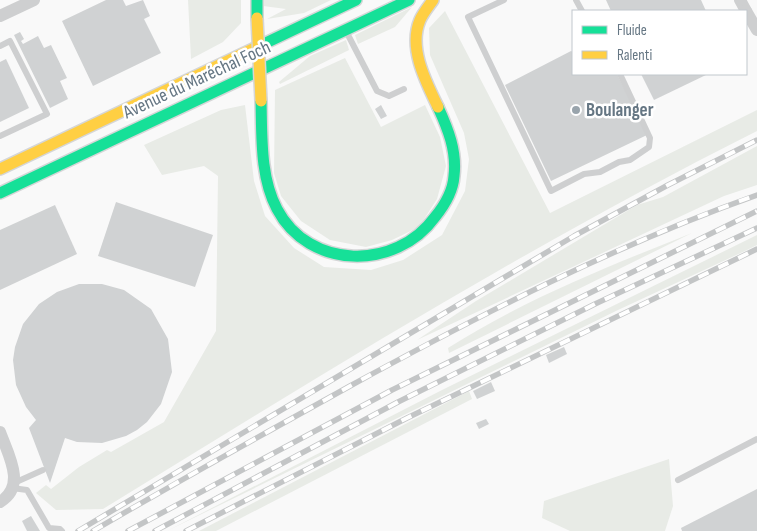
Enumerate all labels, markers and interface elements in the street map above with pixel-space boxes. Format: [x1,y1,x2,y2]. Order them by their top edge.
legend [572,10,747,75]
text: Fluide [617,21,647,40]
street label: Avenue du Maréchal Foch [119,36,274,125]
text: Ralenti [617,46,652,65]
place label: Boulanger [586,99,654,122]
marker: Boulanger [570,104,582,116]

